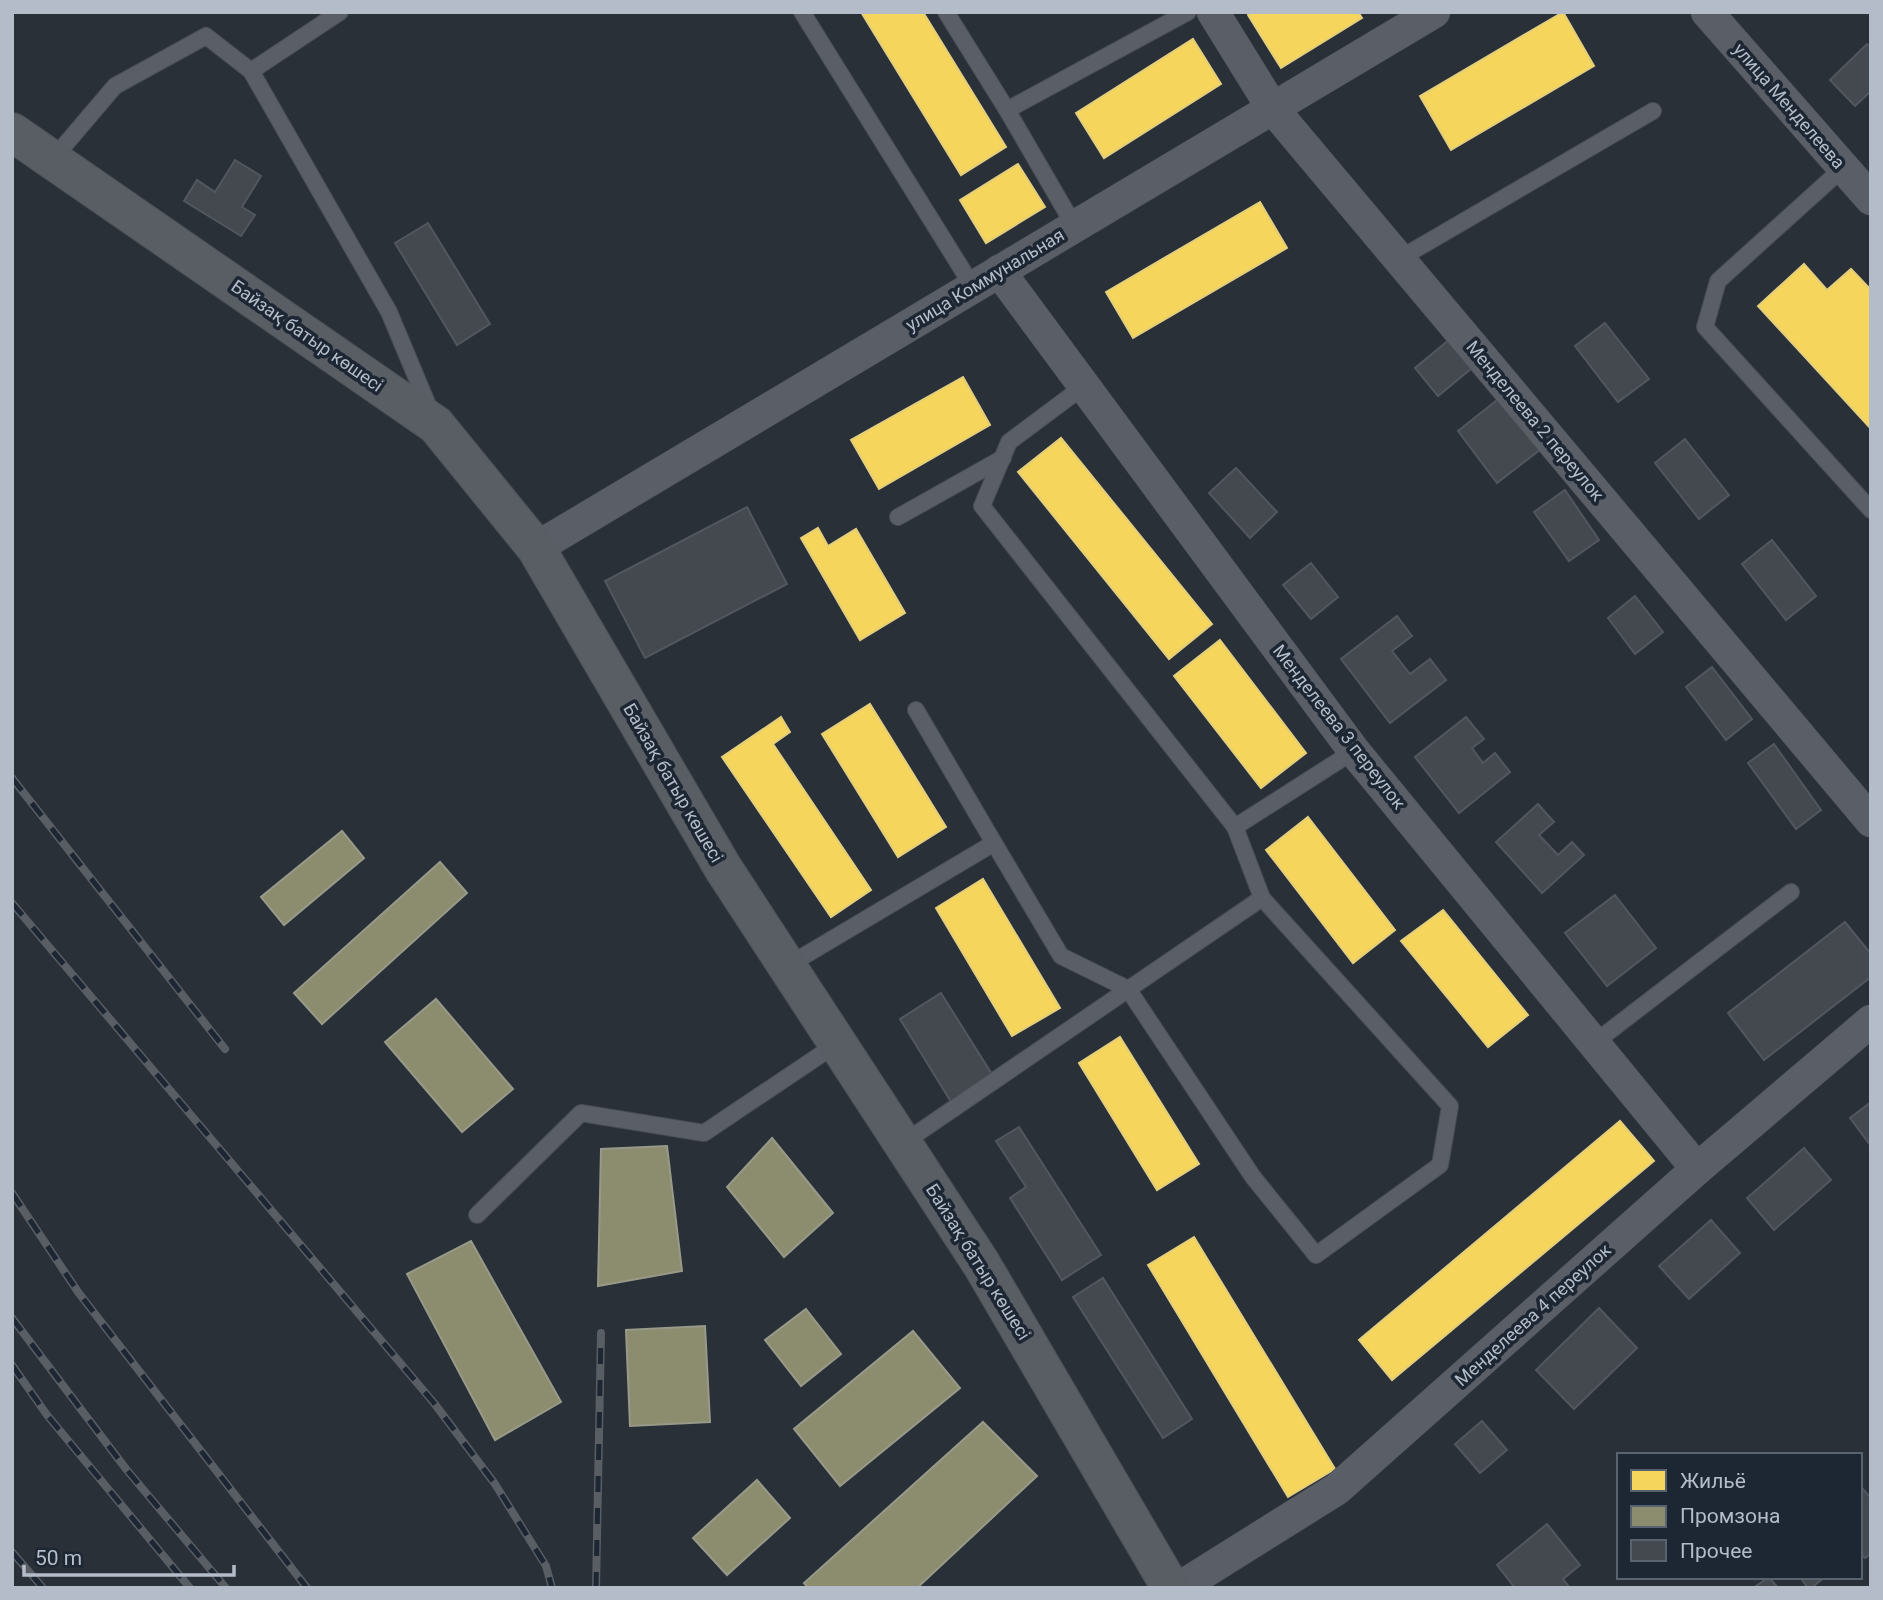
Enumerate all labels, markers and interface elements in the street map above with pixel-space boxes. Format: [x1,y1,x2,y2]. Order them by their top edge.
street label: улица Менделеева [1729,39,1850,173]
street label: улица Коммунальная [902,224,1068,335]
street label: Байзақ батыр көшесі [228,275,387,396]
street label: Менделеева 2 переулок [1462,336,1609,505]
street label: Менделеева 3 переулок [1269,640,1410,813]
street label: Байзақ батыр көшесі [619,700,728,866]
street label: Байзақ батыр көшесі [922,1180,1035,1344]
street label: Менделеева 4 переулок [1450,1239,1615,1390]
legend [1617,1453,1862,1579]
text: Жильё [1680,1469,1746,1493]
text: Промзона [1680,1504,1781,1528]
scale bar [24,1534,234,1578]
text: Прочее [1680,1539,1752,1563]
text: 50 m [35,1546,82,1570]

